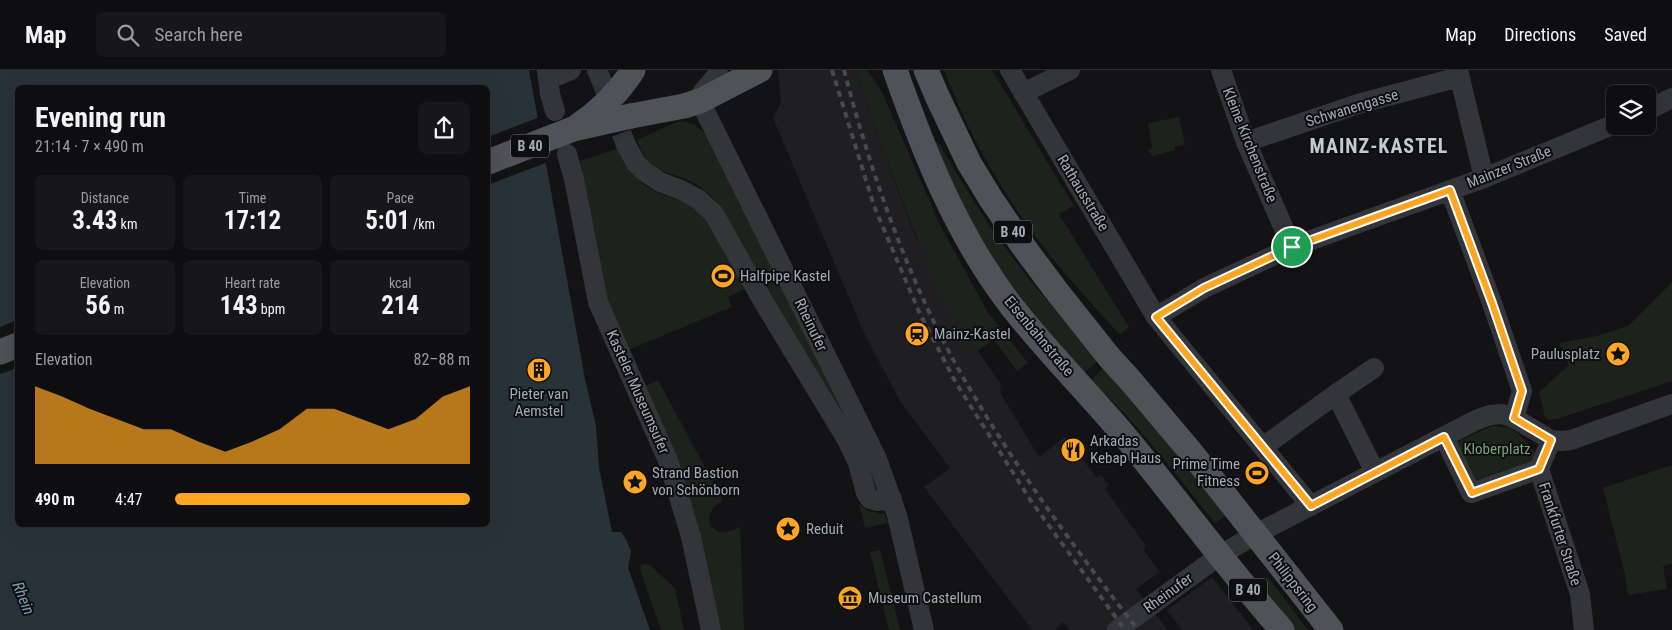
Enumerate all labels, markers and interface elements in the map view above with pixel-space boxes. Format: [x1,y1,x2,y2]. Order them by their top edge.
search box [96,12,446,57]
text: Map [25,21,66,49]
icon: search [114,21,142,49]
text: Search here [154,23,243,46]
text: Map [1445,24,1476,45]
text: Directions [1504,24,1576,45]
text: Saved [1604,24,1647,45]
street label: Kleine Kirchenstraße [1219,85,1281,205]
street label: Schwanengasse [1304,85,1400,131]
map controls [1606,85,1656,135]
button: layers [1606,85,1656,135]
text: Evening run [35,101,166,134]
button: share [418,102,470,154]
road number: B 40 [511,134,549,158]
district label: MAINZ-KASTEL [1310,134,1448,158]
text: 21:14 · 7 × 490 m [35,137,144,156]
street label: Mainzer Straße [1464,142,1554,192]
street label: Rathausstraße [1053,152,1113,234]
text: Distance [81,190,129,206]
text: Time [239,190,266,206]
text: Pace [386,190,414,206]
text: 3.43 [72,206,117,235]
text: 17:12 [224,206,281,235]
text: 5:01 [365,206,410,235]
text: km [117,216,137,232]
text: /km [410,216,435,232]
road number: B 40 [994,220,1032,243]
pin [1271,226,1313,268]
icon: arrive [1278,233,1306,261]
sports icon: Halfpipe Kastel [710,263,736,289]
place label: Halfpipe Kastel [740,267,831,285]
text: Elevation [80,275,130,291]
text: Heart rate [225,275,280,291]
text: kcal [389,275,411,291]
text: 56 [85,291,111,320]
text: 143 [220,291,258,320]
text: 214 [381,291,419,320]
street label: Eisenbahnstraße [1000,292,1078,380]
street label: Rheinufer [791,296,832,355]
text: m [111,301,124,317]
text: bpm [258,301,285,317]
station icon: Mainz-Kastel [904,321,930,347]
place label: Mainz-Kastel [934,325,1011,343]
street label: Kasteler Museumsufer [603,327,674,457]
place icon: Paulusplatz [1605,341,1631,367]
place label: Paulusplatz [1531,345,1600,363]
text: Elevation [35,350,93,369]
text: 82–88 m [414,350,470,369]
building icon: Pieter van Aemstel [526,357,552,383]
place label: Pieter van Aemstel [509,385,569,420]
place label: Arkadas Kebap Haus [1090,432,1161,467]
restaurant icon: Arkadas Kebap Haus [1060,437,1086,463]
park label: Kloberplatz [1463,440,1531,458]
place label: Prime Time Fitness [1173,455,1240,490]
sports icon: Prime Time Fitness [1244,460,1270,486]
place label: Strand Bastion von Schönborn [652,464,740,499]
place icon: Strand Bastion von Schönborn [622,469,648,495]
street label: Frankfurter Straße [1535,480,1585,588]
text: 490 m [35,490,75,509]
text: 4:47 [115,490,142,509]
place icon: Reduit [775,516,801,542]
place label: Reduit [806,520,844,538]
street label: Philippsring [1264,549,1322,615]
street label: Rheinufer [1140,569,1196,617]
road number: B 40 [1229,578,1267,602]
water label: Rhein [8,579,39,618]
museum icon: Museum Castellum [837,585,863,611]
place label: Museum Castellum [868,589,982,607]

